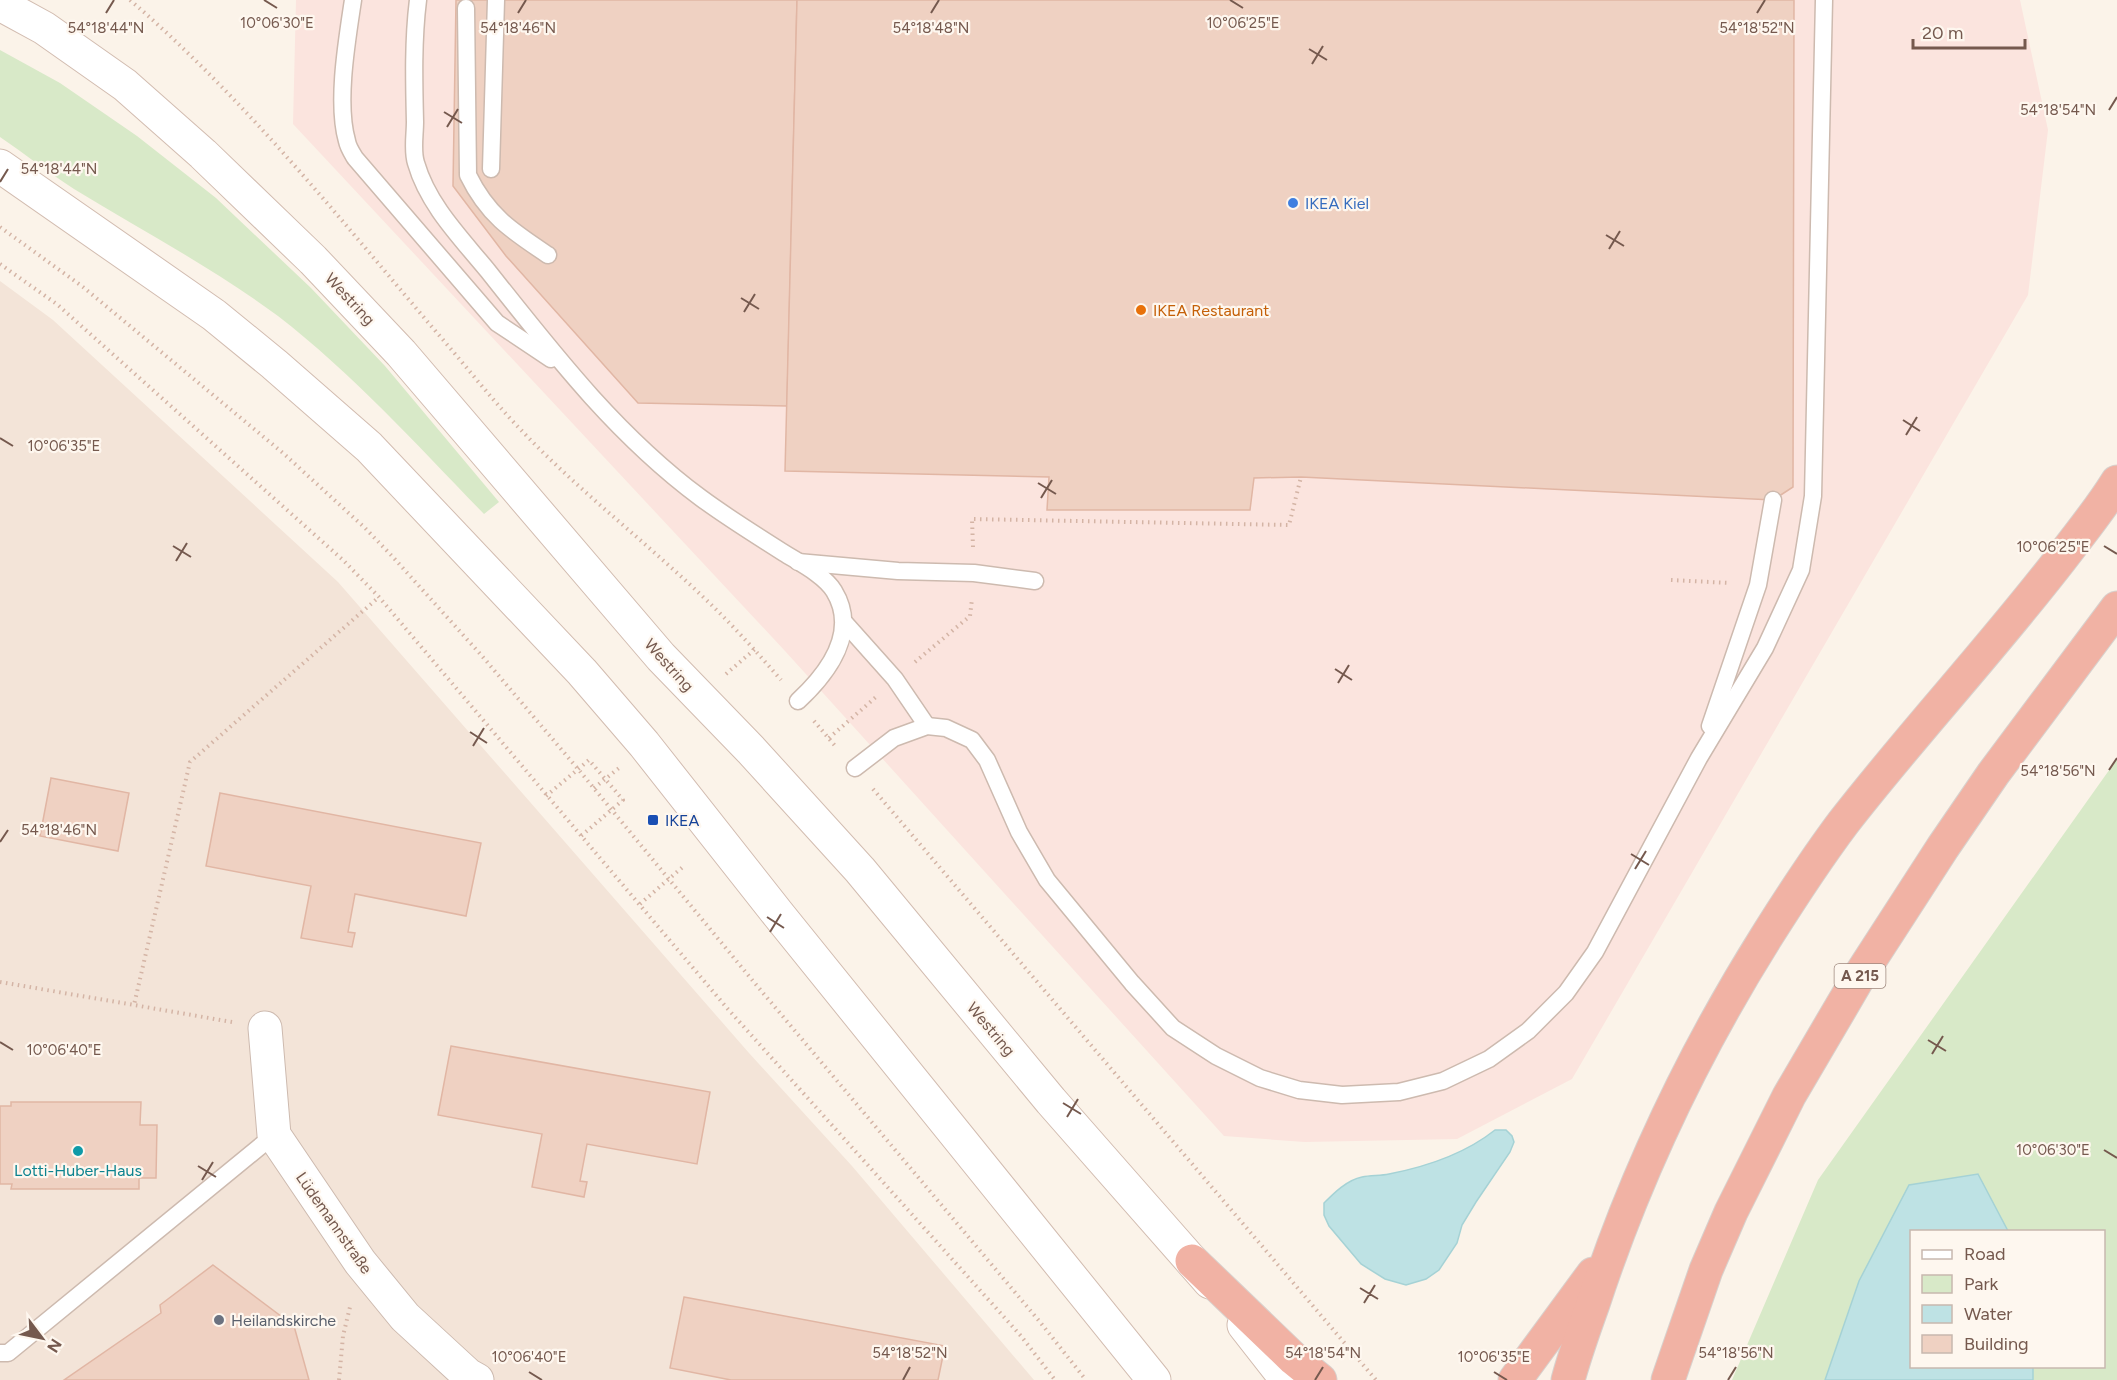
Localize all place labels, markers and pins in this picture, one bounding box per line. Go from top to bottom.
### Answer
place label: IKEA Kiel [1305,194,1369,213]
marker: IKEA Kiel [1286,196,1300,210]
place label: IKEA Restaurant [1153,301,1269,320]
marker: IKEA Restaurant [1134,303,1148,317]
place label: IKEA [665,811,700,830]
marker: IKEA [646,813,660,827]
marker: Lotti-Huber-Haus [71,1144,85,1158]
place label: Lotti-Huber-Haus [14,1161,142,1180]
place label: Heilandskirche [231,1311,336,1330]
marker: Heilandskirche [212,1313,226,1327]

